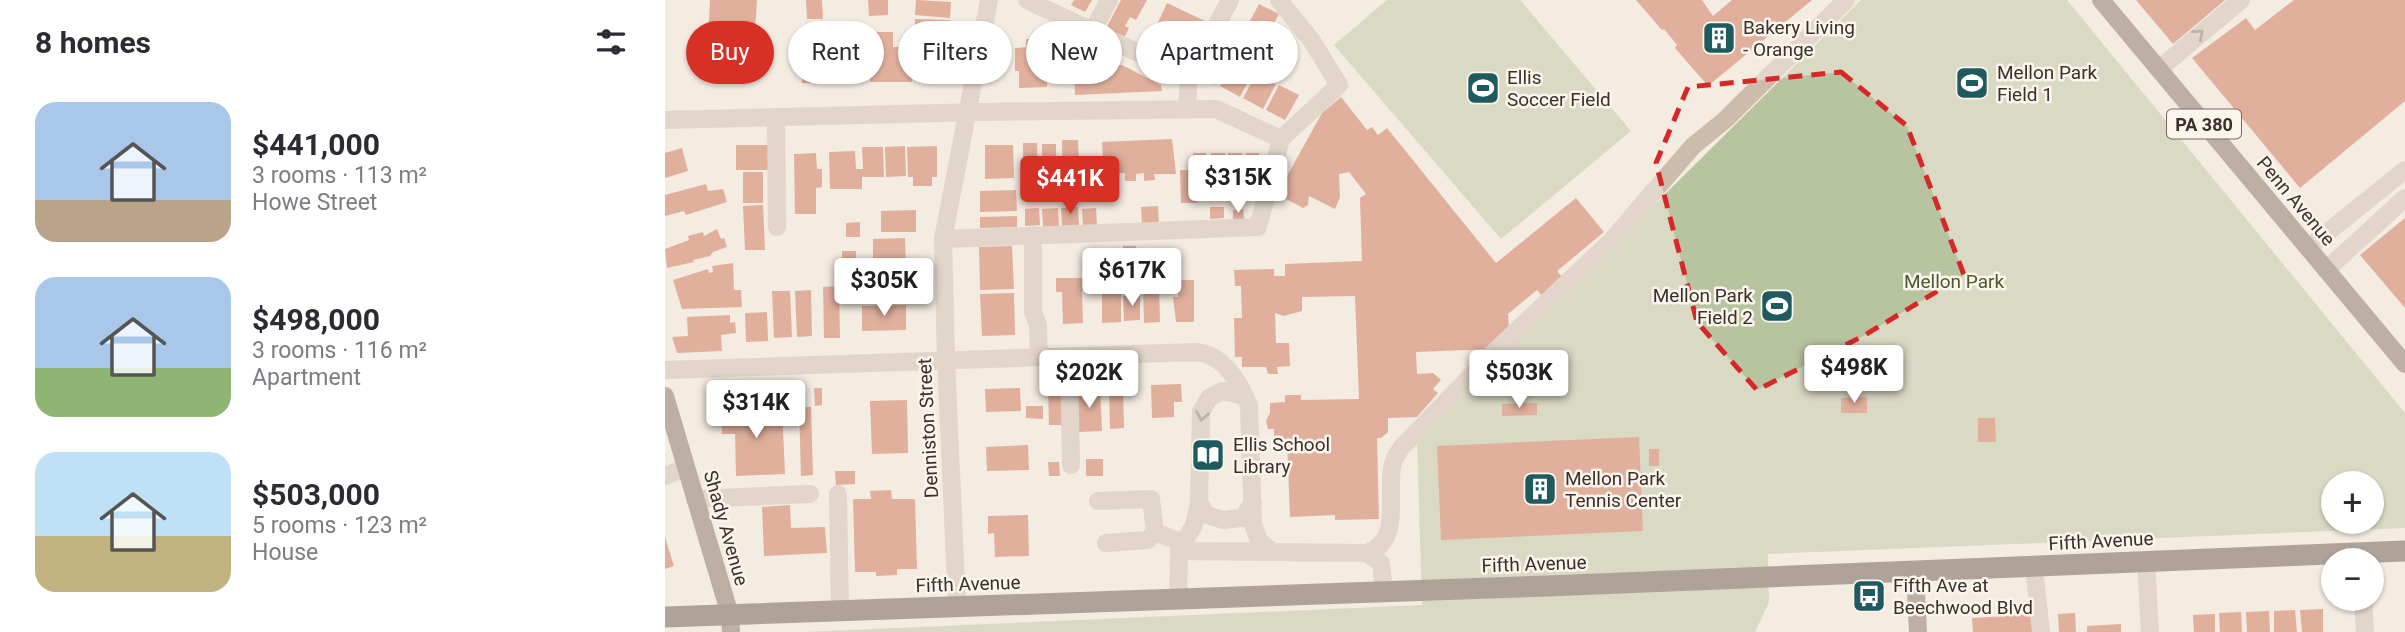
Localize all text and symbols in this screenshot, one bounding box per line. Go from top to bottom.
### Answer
place label: Bakery Living - Orange [1743,16,1855,61]
building icon: Bakery Living - Orange [1700,19,1738,57]
chip: Buy [686,21,774,84]
chip: Rent [788,21,884,84]
chip: Filters [898,21,1012,84]
chip: New [1026,21,1122,84]
chip: Apartment [1136,21,1298,84]
icon: filters [592,23,630,61]
text: 8 homes [35,25,151,60]
one-way arrow [2191,30,2204,42]
place label: Mellon Park Field 1 [1997,61,2098,106]
sports icon: Mellon Park Field 1 [1953,64,1991,102]
place label: Ellis Soccer Field [1507,66,1611,111]
sports icon: Ellis Soccer Field [1464,69,1502,107]
road number: PA 380 [2167,110,2241,139]
text: $441,000 [252,127,380,162]
icon: home [91,130,175,214]
street label: Penn Avenue [2252,152,2340,250]
pin: $441K [1021,156,1119,216]
pin: $315K [1189,156,1287,215]
text: 3 rooms · 113 m² [252,162,427,189]
text: $315K [1204,164,1272,191]
text: $441K [1036,165,1104,192]
text: Howe Street [252,189,377,216]
pin: $617K [1083,248,1181,308]
text: $617K [1098,257,1166,284]
pin: $305K [835,258,933,318]
text: $305K [850,267,918,294]
park label: Mellon Park [1904,270,2004,293]
place label: Mellon Park Field 2 [1653,284,1753,329]
sports icon: Mellon Park Field 2 [1758,287,1796,325]
text: $498,000 [252,302,380,337]
icon: home [91,305,175,389]
text: 3 rooms · 116 m² [252,337,427,364]
pin: $498K [1805,346,1903,405]
pin: $202K [1040,350,1138,410]
pin: $503K [1470,350,1568,410]
text: $498K [1820,354,1888,381]
street label: Denniston Street [913,357,943,499]
text: $202K [1055,359,1123,386]
text: $503K [1485,359,1553,386]
text: Apartment [252,364,361,391]
pin: $314K [707,380,805,440]
text: $314K [722,389,790,416]
one-way arrow [1195,410,1210,422]
place label: Ellis School Library [1233,433,1330,478]
library icon: Ellis School Library [1189,436,1227,474]
place label: Mellon Park Tennis Center [1565,467,1682,512]
street label: Shady Avenue [699,468,753,588]
building icon: Mellon Park Tennis Center [1521,470,1559,508]
map controls [2321,471,2384,611]
button: + [2321,471,2384,534]
text: $503,000 [252,477,380,512]
icon: home [91,480,175,564]
text: 5 rooms · 123 m² [252,512,427,539]
street label: Fifth Avenue [2048,527,2154,555]
text: House [252,539,318,566]
button: − [2321,548,2384,611]
street label: Fifth Avenue [1481,551,1587,577]
street label: Fifth Avenue [915,571,1021,597]
place label: Fifth Ave at Beechwood Blvd [1893,574,2033,619]
bus stop icon: Fifth Ave at Beechwood Blvd [1850,577,1888,615]

